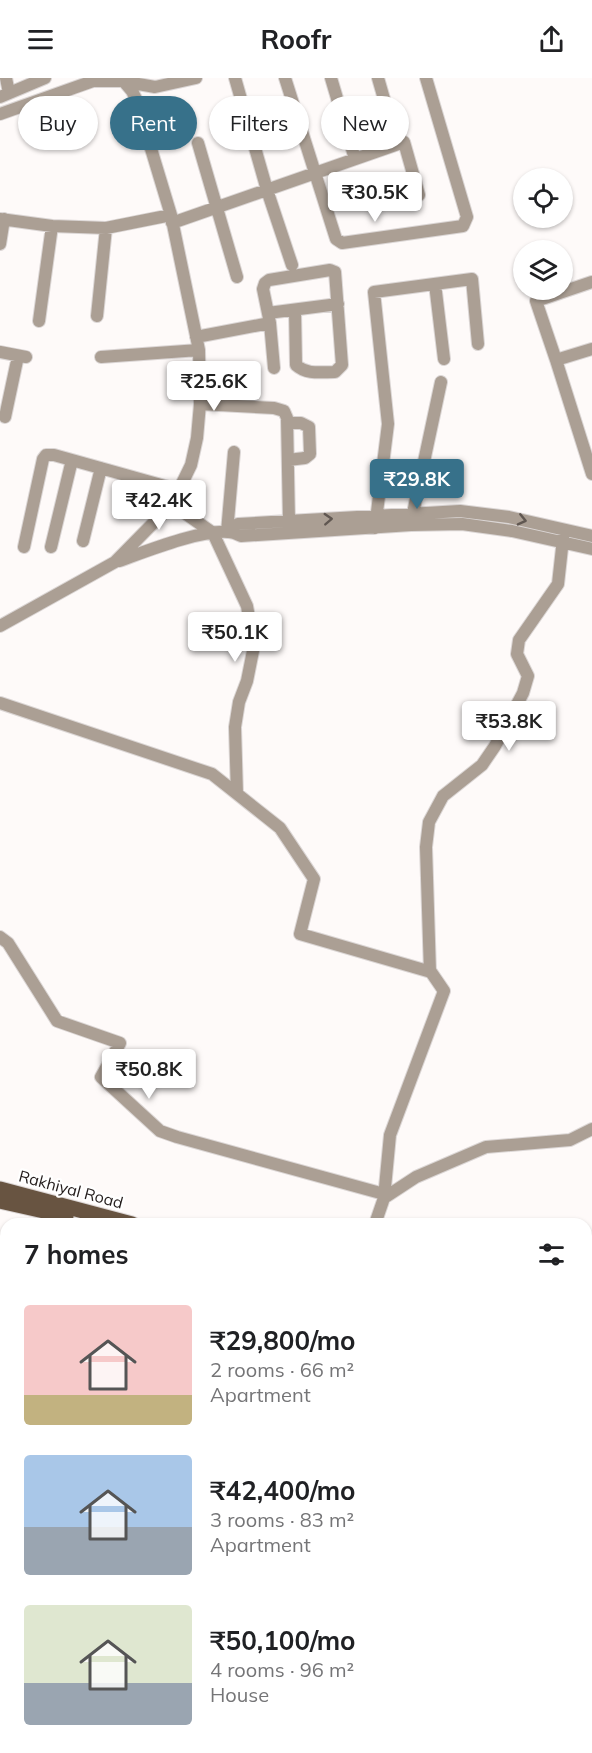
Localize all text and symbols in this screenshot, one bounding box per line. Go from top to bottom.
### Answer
text: Roofr [261,22,331,56]
icon: menu [24,23,57,56]
icon: share [535,23,568,56]
chip: Buy [18,96,98,150]
chip: Rent [110,96,197,150]
chip: Filters [209,96,309,150]
chip: New [321,96,409,150]
map controls [513,168,573,300]
button: locate [513,168,573,228]
pin: ₹30.5K [326,172,424,223]
text: ₹30.5K [342,179,408,204]
button: layers [513,240,573,300]
pin: ₹25.6K [165,361,263,412]
text: ₹25.6K [181,368,247,393]
pin: ₹29.8K [368,459,466,510]
text: ₹29.8K [384,466,450,491]
pin: ₹42.4K [110,480,208,531]
text: ₹42.4K [126,487,192,512]
one-way arrow [324,513,333,526]
one-way arrow [517,513,527,526]
pin: ₹50.1K [186,612,284,663]
text: ₹50.1K [202,619,268,644]
pin: ₹53.8K [460,701,558,752]
text: ₹53.8K [476,708,542,733]
pin: ₹50.8K [100,1049,198,1100]
text: ₹50.8K [116,1056,182,1081]
street label: Rakhiyal Road [17,1165,125,1213]
text: 7 homes [24,1238,128,1271]
icon: filters [535,1238,568,1271]
text: ₹29,800/mo [210,1324,355,1357]
icon: home [72,1329,144,1401]
text: 2 rooms · 66 m² [210,1357,354,1382]
text: Apartment [210,1382,311,1407]
text: ₹42,400/mo [210,1474,355,1507]
icon: home [72,1479,144,1551]
text: 3 rooms · 83 m² [210,1507,354,1532]
text: Apartment [210,1532,311,1557]
text: ₹50,100/mo [210,1624,355,1657]
icon: home [72,1629,144,1701]
text: 4 rooms · 96 m² [210,1657,354,1682]
text: House [210,1682,269,1707]

